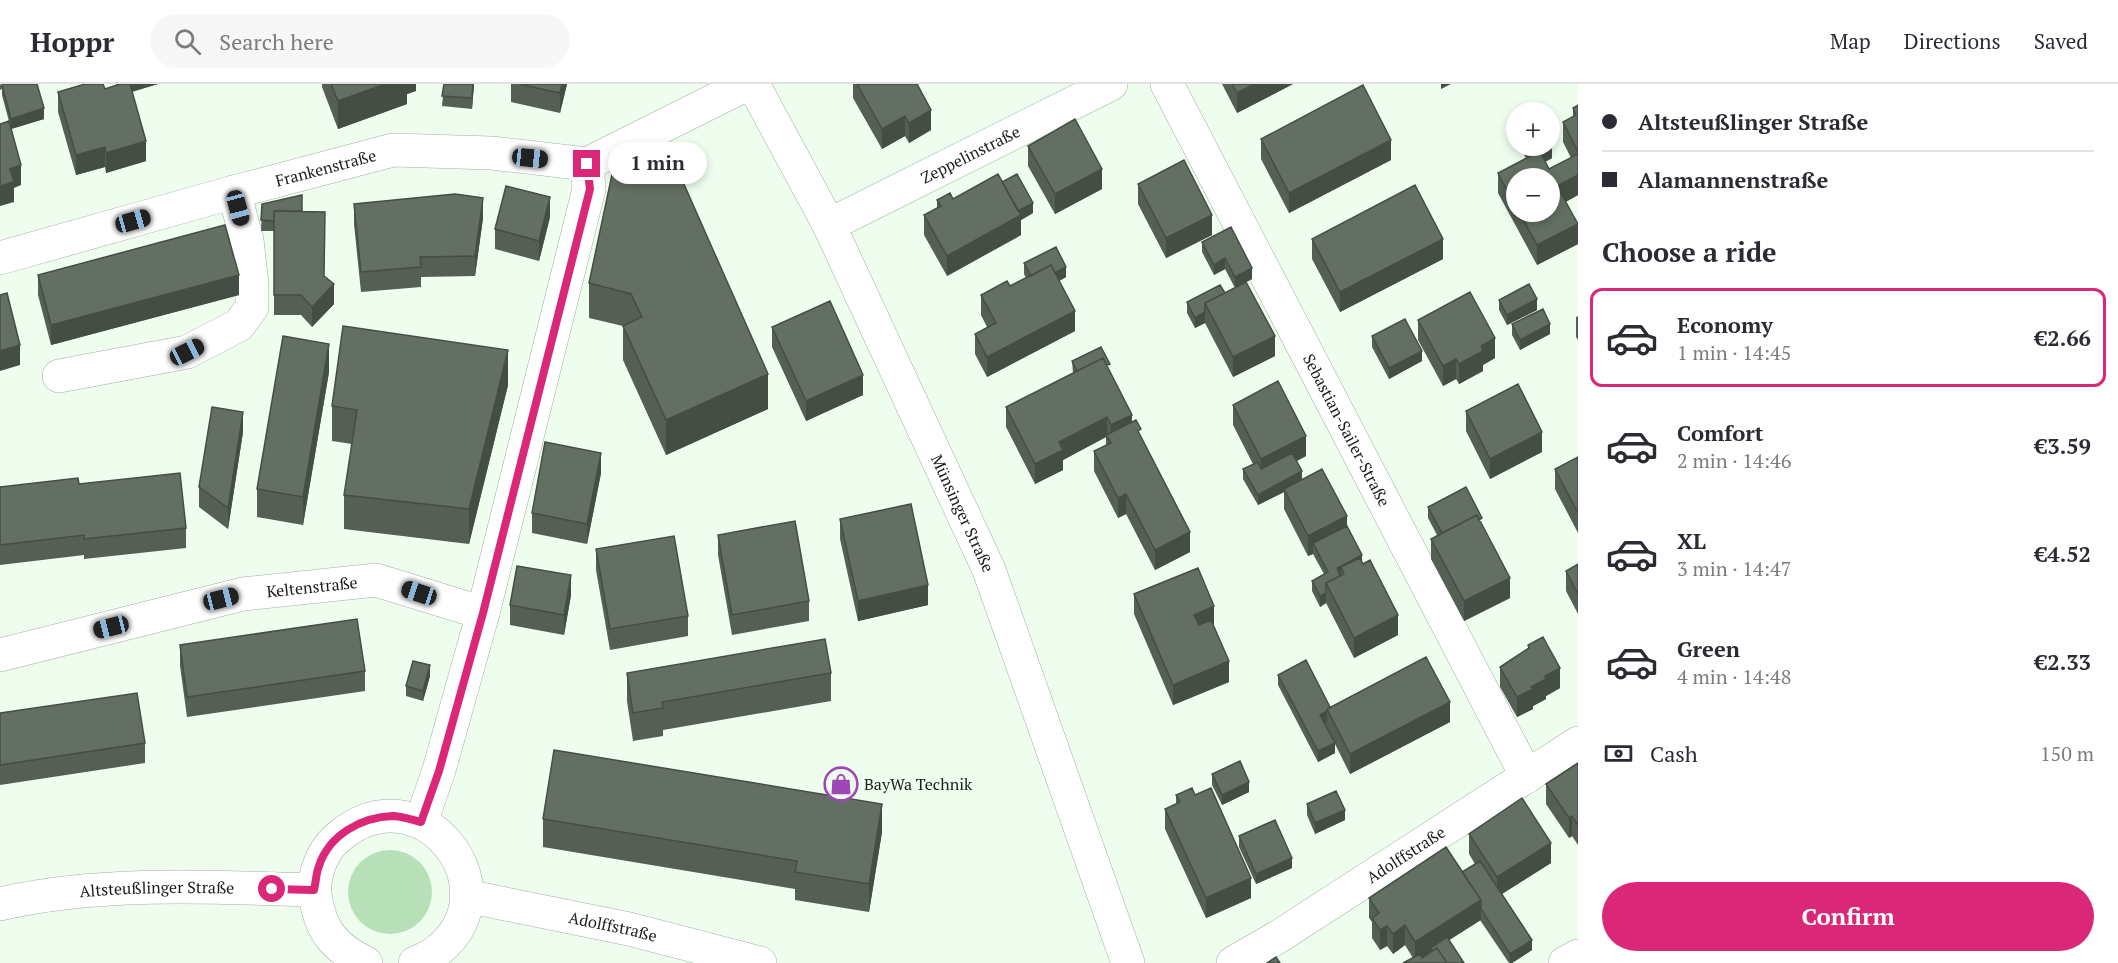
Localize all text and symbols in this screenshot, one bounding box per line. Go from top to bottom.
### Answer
search box [150,14,570,68]
text: Hoppr [30,23,114,60]
icon: search [171,25,204,58]
text: Search here [219,27,334,56]
text: Map [1830,27,1871,55]
text: Directions [1904,27,2001,55]
text: Saved [2034,27,2088,55]
map controls [1506,102,1560,222]
button: + [1506,102,1560,156]
text: Altsteußlinger Straße [1638,107,1868,136]
street label: Zeppelinstraße [917,120,1024,188]
callout: 1 min [608,143,707,185]
street label: Frankenstraße [273,144,379,192]
car [511,147,549,169]
text: 1 min [630,149,685,176]
route end [573,150,600,177]
text: Alamannenstraße [1638,165,1828,194]
button: − [1506,168,1560,222]
car [225,188,251,228]
car [113,207,153,235]
text: Choose a ride [1602,234,1777,270]
text: Economy [1677,310,1773,339]
icon: car [1605,311,1659,365]
text: €2.66 [2035,323,2091,352]
car [167,336,207,368]
text: 1 min · 14:45 [1677,339,1791,366]
street label: Sebastian-Sailer-Straße [1298,350,1396,510]
text: Comfort [1677,418,1763,447]
icon: car [1605,419,1659,473]
text: €3.59 [2035,431,2091,460]
text: 2 min · 14:46 [1677,447,1791,474]
street label: Münsinger Straße [926,451,1000,576]
text: XL [1677,526,1706,555]
icon: car [1605,527,1659,581]
text: €4.52 [2035,539,2091,568]
text: 3 min · 14:47 [1677,555,1791,582]
street label: Keltenstraße [265,571,359,602]
car [399,579,439,607]
car [201,586,241,612]
car [91,614,131,640]
text: Green [1677,634,1740,663]
icon: car [1605,635,1659,689]
text: €2.33 [2035,647,2091,676]
text: 4 min · 14:48 [1677,663,1791,690]
icon: cash [1602,737,1635,770]
text: Cash [1650,739,1698,768]
text: 150 m [2040,740,2094,767]
shop icon: BayWa Technik [823,766,859,802]
place label: BayWa Technik [864,773,973,795]
street label: Adolffstraße [1362,821,1449,888]
route start [258,875,285,902]
street label: Altsteußlinger Straße [79,876,234,902]
button: Confirm [1602,882,2094,951]
street label: Adolffstraße [567,906,659,947]

